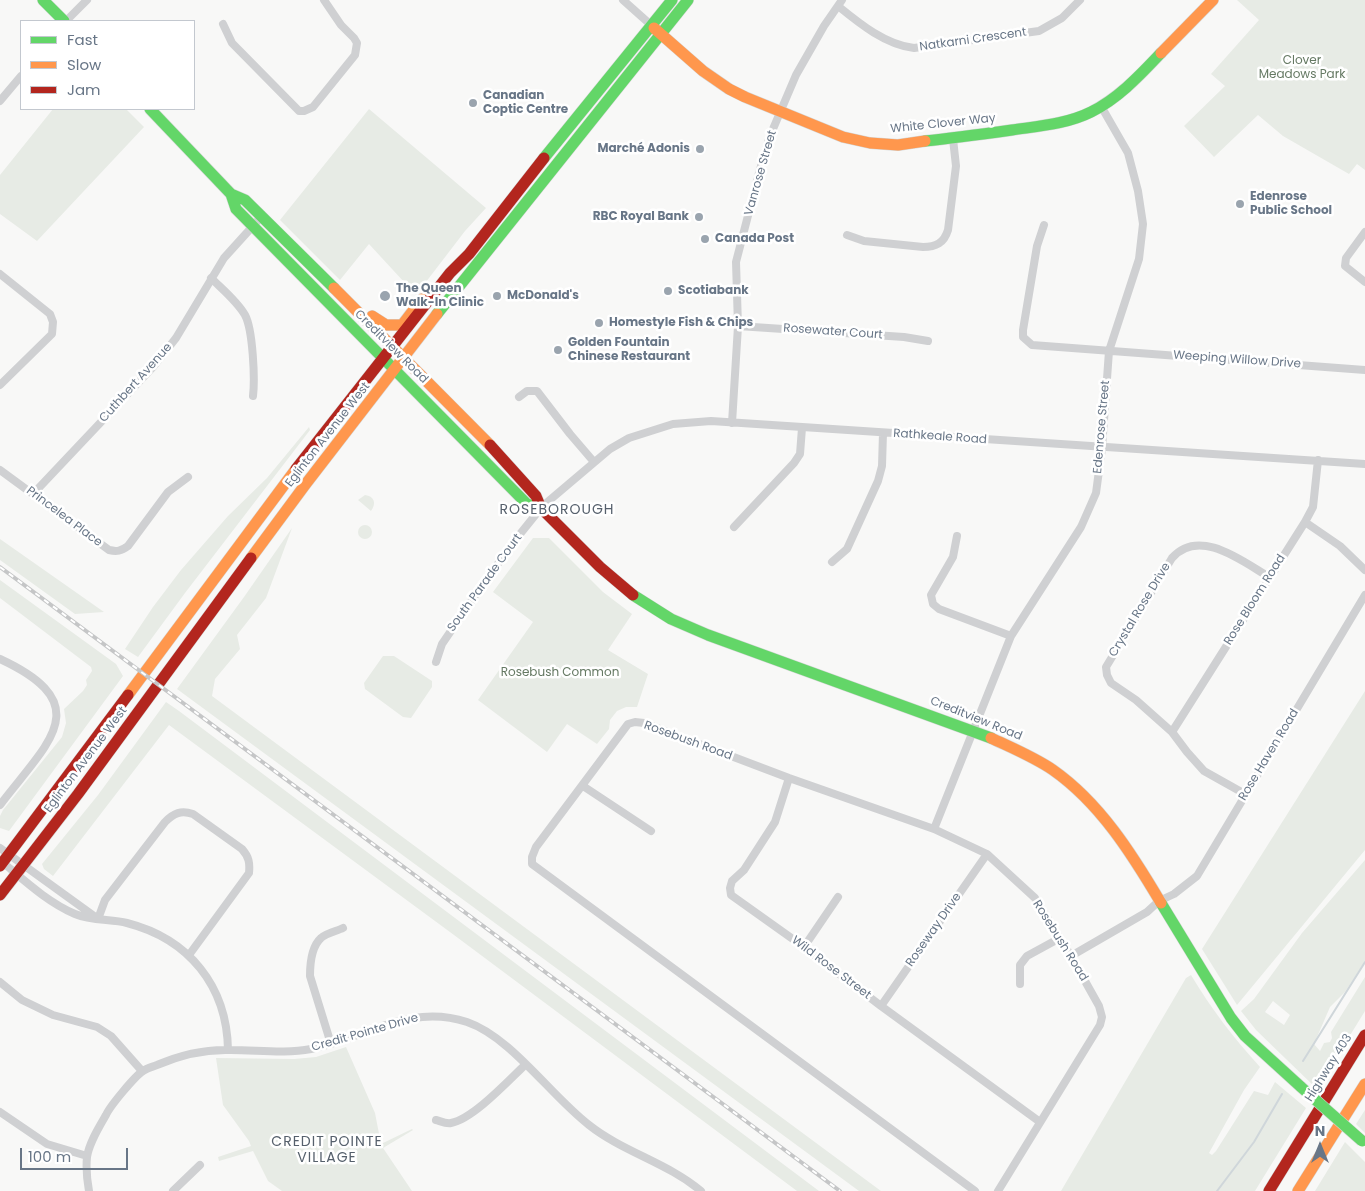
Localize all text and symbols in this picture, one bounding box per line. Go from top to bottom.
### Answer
legend [20,20,195,110]
street label: Natkarni Crescent [919,25,1027,55]
text: Fast [67,29,98,50]
text: Slow [67,54,101,75]
park label: Clover Meadows Park [1259,54,1345,82]
text: Jam [67,79,101,100]
place label: Canadian Coptic Centre [483,89,568,117]
marker: Canadian Coptic Centre [467,97,479,109]
street label: White Clover Way [890,111,996,137]
street label: Vanrose Street [742,129,780,217]
place label: Marché Adonis [597,142,690,156]
marker: Marché Adonis [694,143,706,155]
place label: Edenrose Public School [1250,190,1332,218]
marker: Edenrose Public School [1234,198,1246,210]
place label: RBC Royal Bank [593,210,689,224]
marker: RBC Royal Bank [693,211,705,223]
place label: Canada Post [715,232,794,246]
marker: Canada Post [699,233,711,245]
place label: The Queen Walk-In Clinic [396,282,484,310]
place label: Scotiabank [678,284,749,298]
marker: Scotiabank [662,285,674,297]
marker: The Queen Walk-In Clinic [378,289,392,303]
place label: McDonald's [507,289,579,303]
marker: McDonald's [491,290,503,302]
street label: Creditview Road [351,307,431,387]
place label: Homestyle Fish & Chips [609,316,753,330]
marker: Homestyle Fish & Chips [593,317,605,329]
street label: Rosewater Court [783,321,883,343]
place label: Golden Fountain Chinese Restaurant [568,336,690,364]
street label: Cuthbert Avenue [97,340,175,426]
marker: Golden Fountain Chinese Restaurant [552,344,564,356]
street label: Weeping Willow Drive [1173,348,1301,372]
street label: Eglinton Avenue West [283,380,373,490]
street label: Edenrose Street [1091,380,1113,474]
street label: Rathkeale Road [893,427,987,447]
street label: Princelea Place [23,484,105,550]
district label: ROSEBOROUGH [498,502,616,518]
street label: South Parade Court [445,531,525,635]
street label: Rose Bloom Road [1221,552,1289,648]
street label: Crystal Rose Drive [1106,560,1174,660]
park label: Rosebush Common [501,666,619,680]
street label: Creditview Road [928,694,1024,744]
street label: Eglinton Avenue West [41,704,131,816]
street label: Rose Haven Road [1236,706,1302,804]
street label: Rosebush Road [642,718,734,764]
street label: Roseway Drive [903,890,965,970]
street label: Rosebush Road [1029,898,1091,984]
street label: Wild Rose Street [788,933,874,1003]
street label: Credit Pointe Drive [310,1011,420,1055]
street label: Highway 403 [1302,1031,1356,1105]
north arrow [1295,1121,1345,1171]
text: N [1315,1121,1325,1141]
district label: CREDIT POINTE VILLAGE [270,1134,384,1166]
scale bar [22,1138,130,1170]
text: 100 m [28,1146,71,1167]

